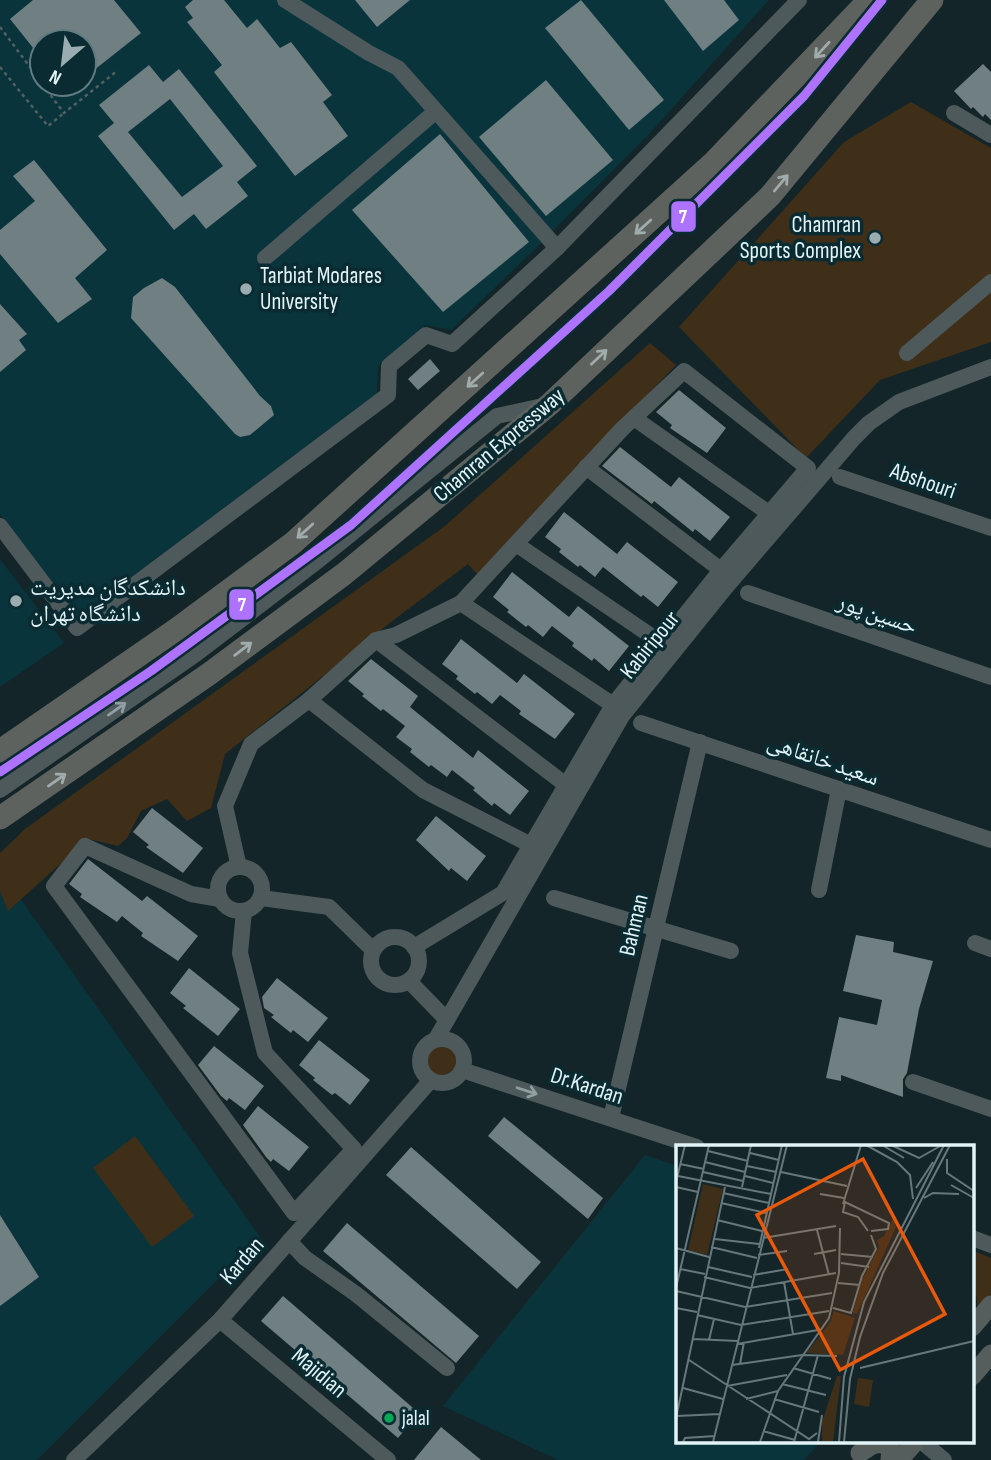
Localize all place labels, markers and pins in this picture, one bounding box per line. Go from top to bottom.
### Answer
place label: Chamran Sports Complex [740,211,861,265]
marker: Chamran Sports Complex [867,230,883,246]
place label: Tarbiat Modares University [260,262,382,316]
marker: Tarbiat Modares University [238,281,254,297]
place label: دانشکدگان مدیریت دانشگاه تهران [30,574,186,628]
marker: دانشکدگان مدیریت دانشگاه تهران [8,593,24,609]
place label: jalal [401,1406,430,1431]
marker: jalal [382,1411,396,1425]

